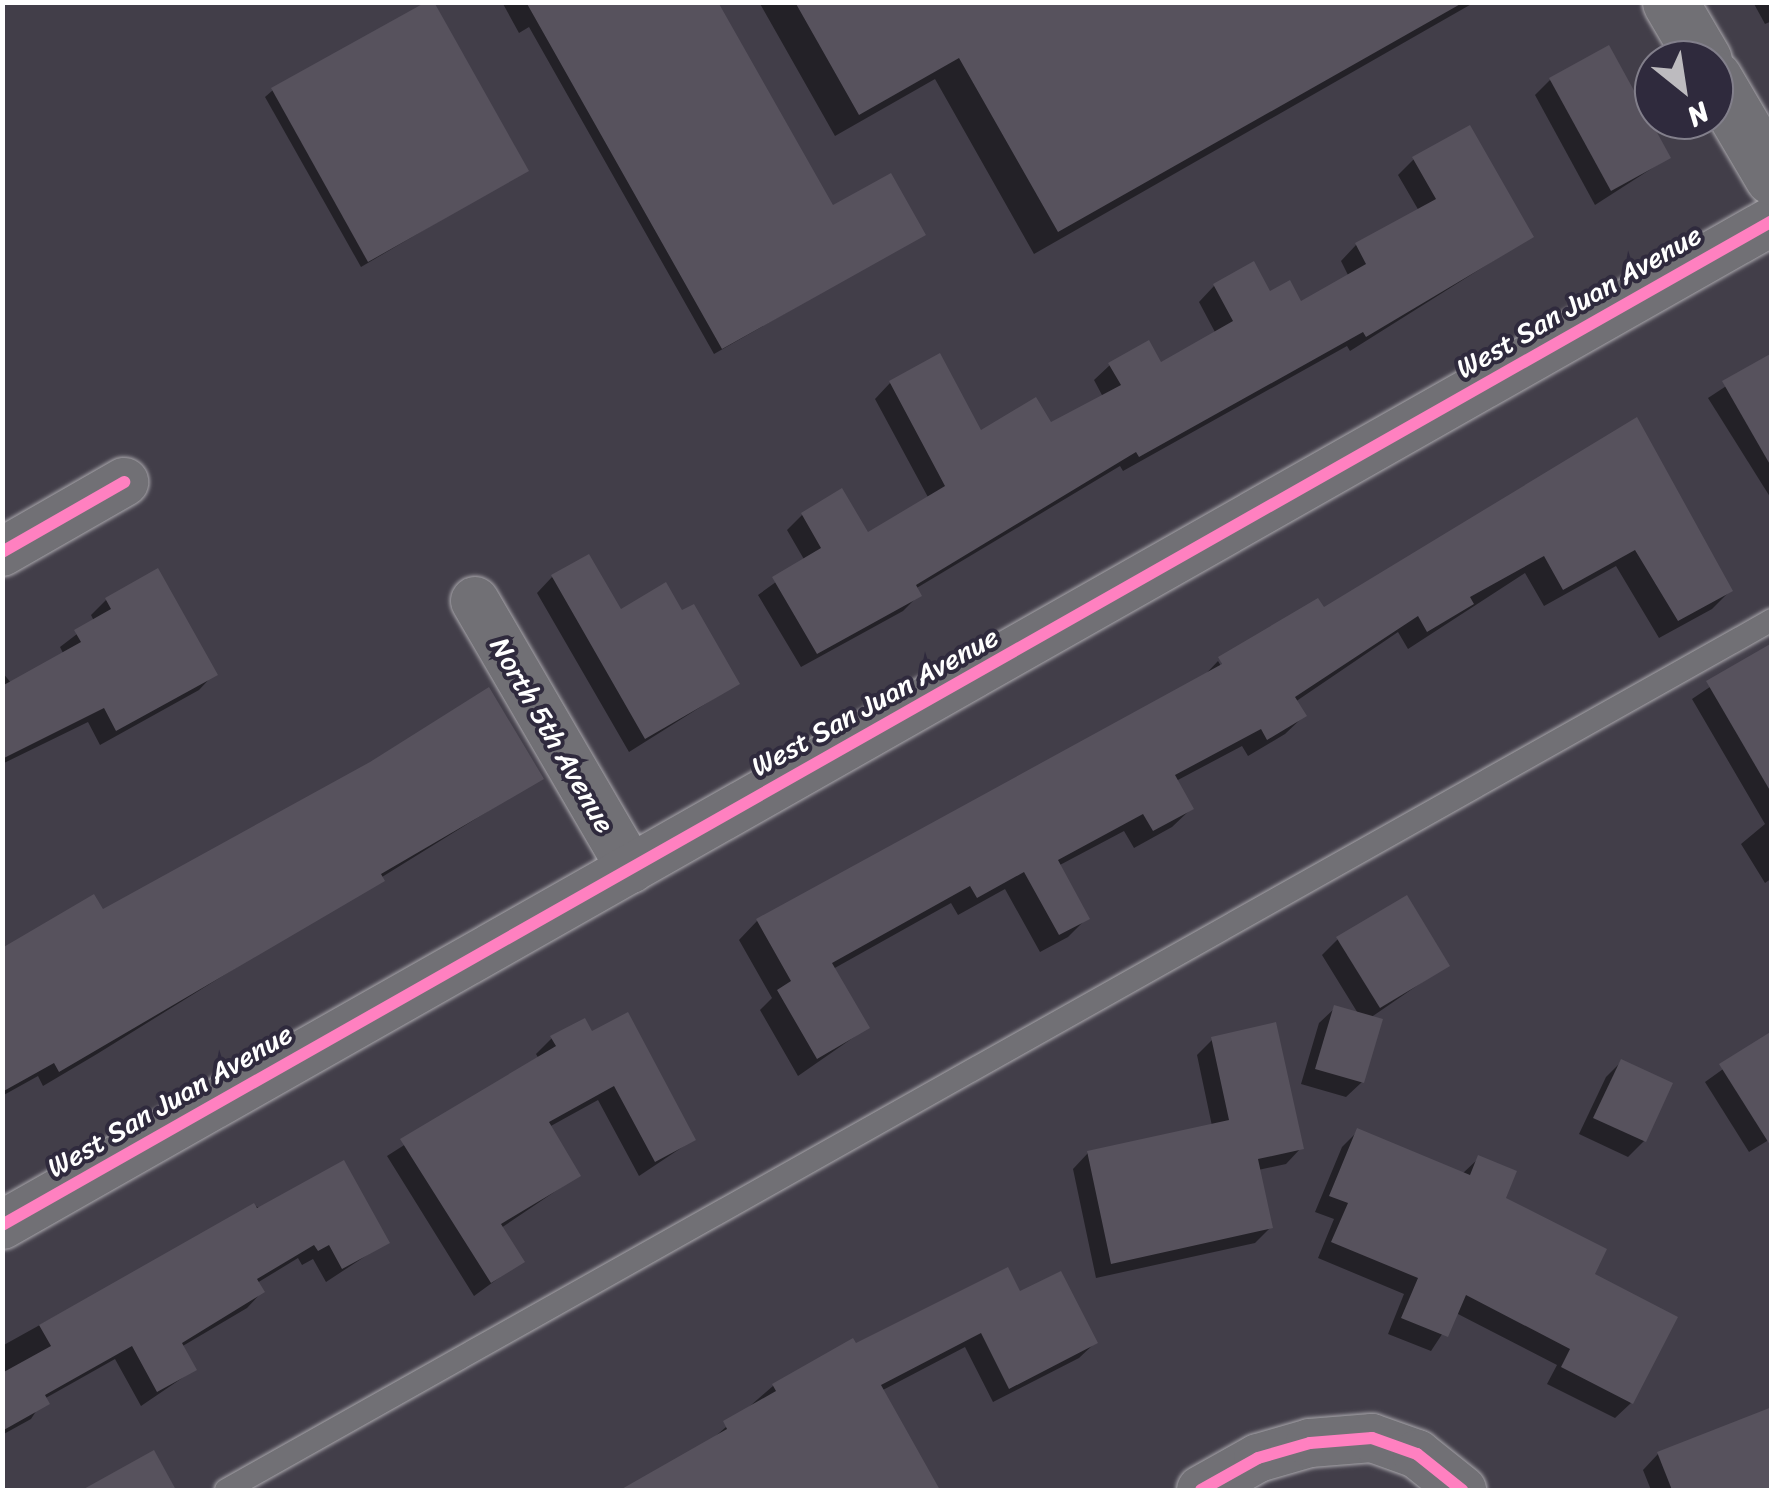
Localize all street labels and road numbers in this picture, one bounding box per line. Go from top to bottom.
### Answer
street label: West San Juan Avenue [1451,218,1707,386]
street label: West San Juan Avenue [746,620,1004,784]
street label: North 5th Avenue [482,631,622,839]
street label: West San Juan Avenue [42,1017,298,1185]

